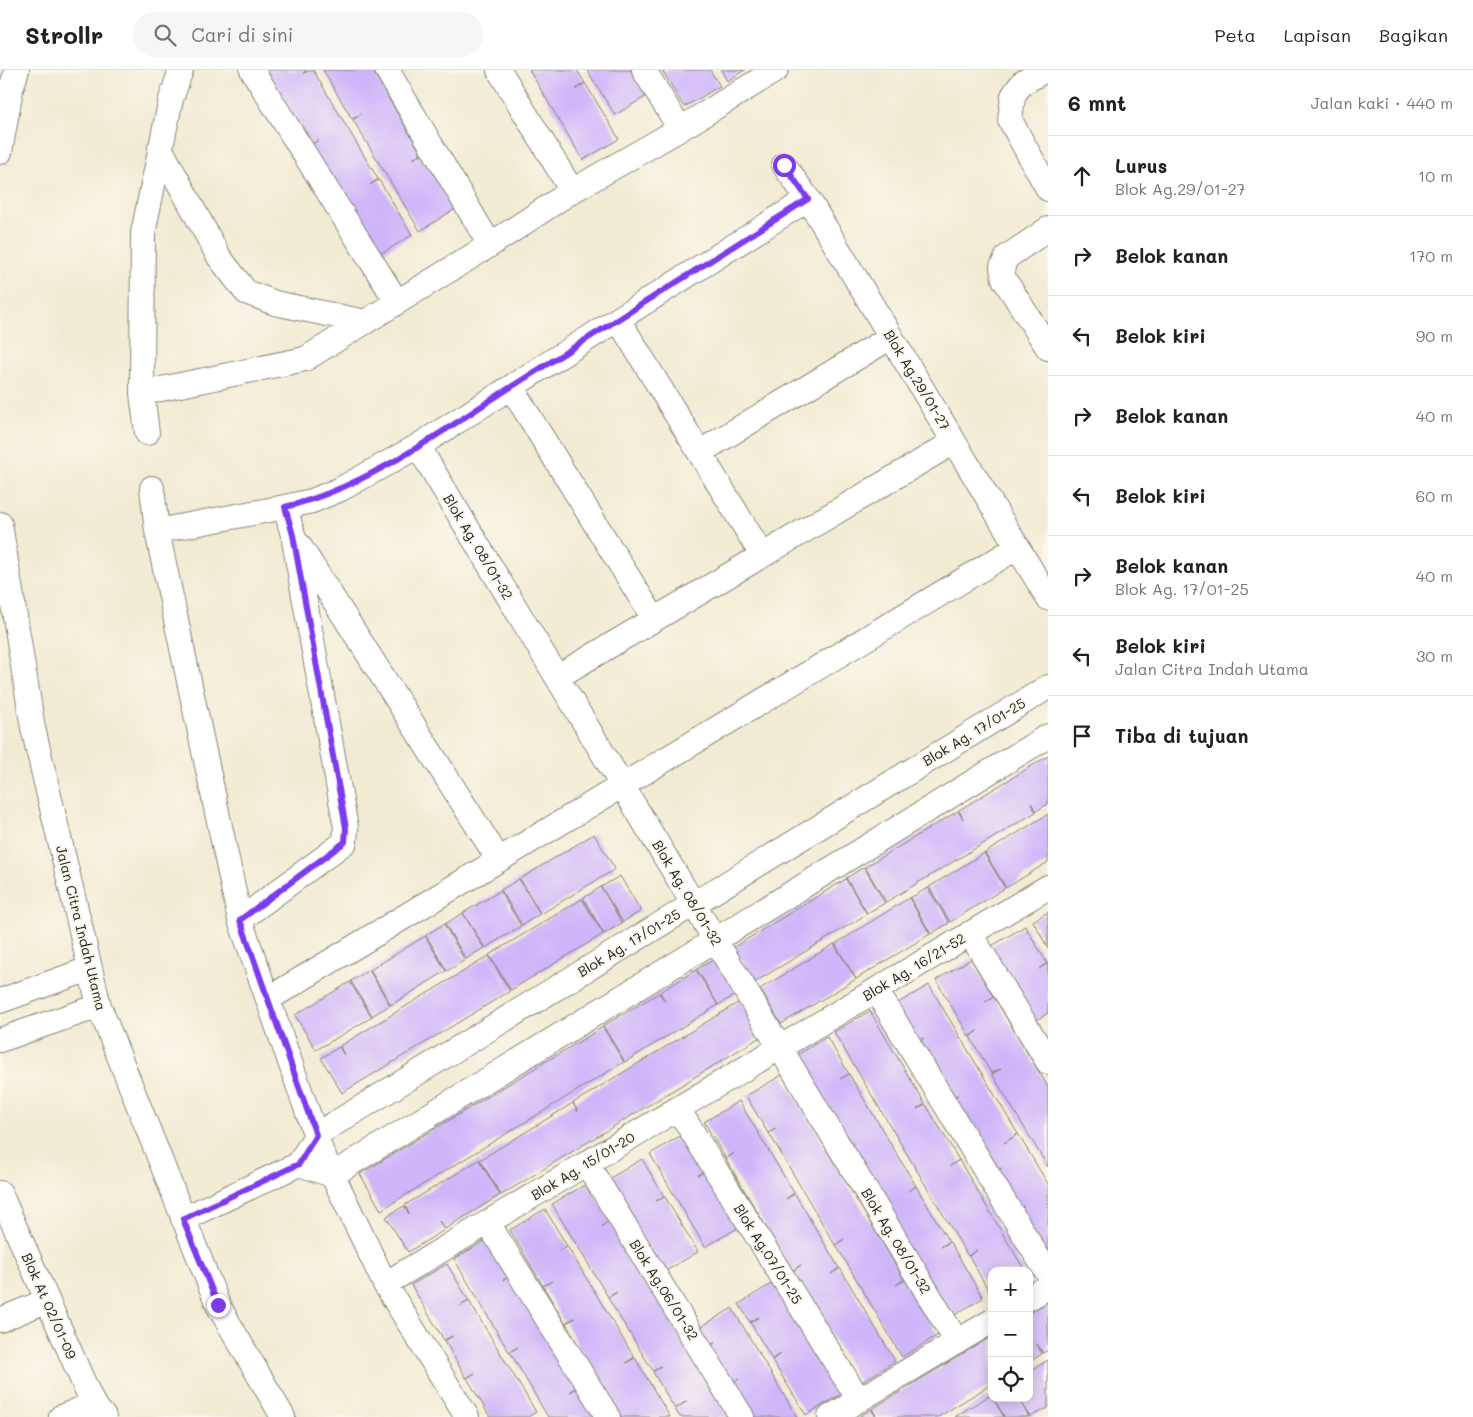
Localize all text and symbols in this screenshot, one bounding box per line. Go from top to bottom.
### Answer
search box [133,12,483,57]
text: Strollr [25,19,103,50]
icon: search [151,21,179,49]
text: Cari di sini [191,22,293,47]
text: Peta [1214,23,1256,47]
text: Lapisan [1284,23,1351,47]
text: Bagikan [1379,23,1448,47]
text: 6 mnt [1068,89,1126,116]
text: Jalan kaki · 440 m [1311,92,1453,113]
text: Lurus [1115,153,1167,178]
route start [773,154,796,177]
icon: ahead [1068,162,1096,190]
text: 10 m [1418,165,1453,186]
text: Blok Ag.29/01-27 [1115,178,1246,199]
icon: right [1068,242,1096,270]
text: Belok kanan [1115,243,1228,268]
text: 170 m [1409,245,1453,266]
icon: left [1068,322,1096,350]
text: Belok kiri [1115,323,1206,348]
text: 90 m [1416,325,1453,346]
street label: Blok Ag.29/01-27 [880,326,955,434]
icon: right [1068,402,1096,430]
text: Belok kanan [1115,403,1228,428]
text: 40 m [1416,405,1453,426]
icon: left [1068,482,1096,510]
text: Belok kiri [1115,483,1206,508]
text: 60 m [1416,485,1453,506]
street label: Blok Ag. 08/01-32 [439,490,518,603]
text: Belok kanan [1115,553,1228,578]
icon: right [1068,562,1096,590]
text: 40 m [1416,565,1453,586]
text: Blok Ag. 17/01-25 [1115,578,1249,599]
text: Belok kiri [1115,633,1206,658]
icon: left [1068,642,1096,670]
text: 30 m [1416,645,1453,666]
text: Jalan Citra Indah Utama [1115,658,1309,679]
street label: Blok Ag. 17/01-25 [919,693,1029,770]
icon: arrive [1068,722,1096,750]
text: Tiba di tujuan [1115,723,1248,748]
street label: Blok Ag. 08/01-32 [648,836,727,949]
street label: Jalan Citra Indah Utama [52,843,111,1012]
street label: Blok Ag. 17/01-25 [574,904,684,981]
street label: Blok Ag. 16/21-52 [859,928,969,1005]
street label: Blok Ag. 15/01-20 [527,1127,638,1204]
street label: Blok Ag. 08/01-32 [857,1184,936,1297]
street label: Blok Ag.07/01-25 [730,1200,807,1307]
street label: Blok Ag.06/01-32 [626,1236,703,1344]
street label: Blok At 02/01-09 [18,1250,81,1362]
map controls [988,1267,1033,1402]
button: + [988,1267,1033,1312]
route end [207,1294,230,1317]
button: − [988,1312,1033,1357]
button: locate [988,1357,1033,1402]

